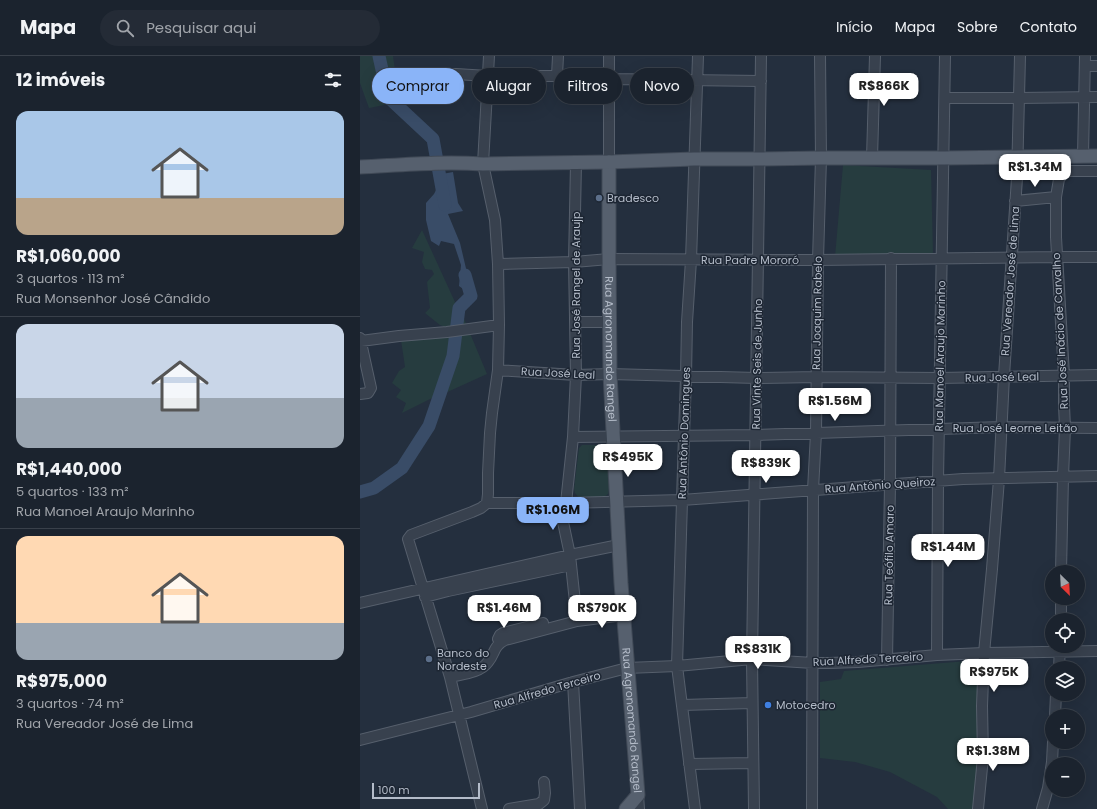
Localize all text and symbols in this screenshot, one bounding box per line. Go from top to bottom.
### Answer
search box [100,10,380,46]
text: Mapa [20,14,76,41]
icon: search [114,17,136,39]
text: Pesquisar aqui [146,17,257,38]
text: Início [836,17,873,37]
text: Mapa [895,17,935,37]
text: Sobre [957,17,998,37]
text: Contato [1020,17,1077,37]
text: 12 imóveis [16,68,105,92]
chip: Comprar [372,68,464,104]
chip: Alugar [472,68,546,104]
chip: Filtros [554,68,622,104]
chip: Novo [630,68,694,104]
icon: filters [322,69,344,91]
pin: R$866K [851,73,917,107]
text: R$866K [858,76,910,95]
icon: home [144,137,216,209]
pin: R$1.34M [998,154,1072,188]
text: R$1.34M [1008,157,1062,176]
place label: Bradesco [607,190,659,206]
marker: Bradesco [594,193,604,203]
street label: Rua Vereador José de Lima [997,206,1023,356]
street label: Rua José Rangel de Araujp [568,212,584,358]
text: R$1,060,000 [16,244,121,268]
street label: Rua Padre Mororó [701,252,799,268]
street label: Rua José Inácio de Carvalho [1048,252,1072,410]
street label: Rua Joaquim Rabelo [808,256,826,370]
text: 3 quartos · 113 m² [16,269,125,288]
street label: Rua Agronomando Rangel [601,276,621,422]
street label: Rua Manoel Araujo Marinho [931,280,949,432]
text: Rua Monsenhor José Cândido [16,289,210,308]
street label: Rua Vinte Seis de Junho [748,298,766,430]
icon: home [144,350,216,422]
street label: Rua José Leal [521,363,595,383]
street label: Rua Antônio Domingues [674,366,694,499]
street label: Rua José Leal [965,368,1039,386]
pin: R$1.56M [798,388,872,422]
text: R$1.56M [808,391,862,410]
street label: Rua José Leorne Leitão [953,420,1077,436]
pin: R$495K [595,444,661,478]
text: R$495K [602,447,654,466]
pin: R$839K [733,450,799,484]
text: R$839K [741,453,791,472]
text: R$1,440,000 [16,457,122,481]
street label: Rua Antônio Queiroz [824,473,936,497]
text: 5 quartos · 133 m² [16,482,129,501]
pin: R$1.06M [516,497,590,531]
text: R$1.06M [526,500,580,519]
text: Rua Manoel Araujo Marinho [16,502,195,521]
street label: Rua Teófilo Amaro [880,505,898,605]
pin: R$1.44M [911,534,985,568]
text: R$1.44M [920,537,976,556]
icon: home [144,562,216,634]
north arrow [1045,565,1085,605]
map controls [1045,565,1085,797]
pin: R$1.46M [467,595,541,629]
pin: R$790K [569,595,635,629]
text: R$1.46M [477,598,531,617]
text: R$790K [577,598,627,617]
button: locate [1045,613,1085,653]
pin: R$831K [725,636,791,670]
text: R$831K [734,639,782,658]
place label: Banco do Nordeste [437,645,489,674]
street label: Rua Agronomando Rangel [618,647,646,794]
street label: Rua Alfredo Terceiro [812,648,924,670]
marker: Banco do Nordeste [424,654,434,664]
pin: R$975K [961,659,1027,693]
button: layers [1045,661,1085,701]
text: R$975K [969,662,1019,681]
street label: Rua Alfredo Terceiro [492,667,602,713]
text: R$975,000 [16,669,107,693]
text: 3 quartos · 74 m² [16,694,124,713]
place label: Motocedro [776,697,836,713]
marker: Motocedro [763,700,773,710]
button: + [1045,709,1085,749]
text: Rua Vereador José de Lima [16,714,193,733]
pin: R$1.38M [956,738,1030,772]
text: R$1.38M [966,741,1020,760]
button: − [1045,757,1085,797]
scale bar [372,781,480,800]
text: 100 m [378,782,410,798]

